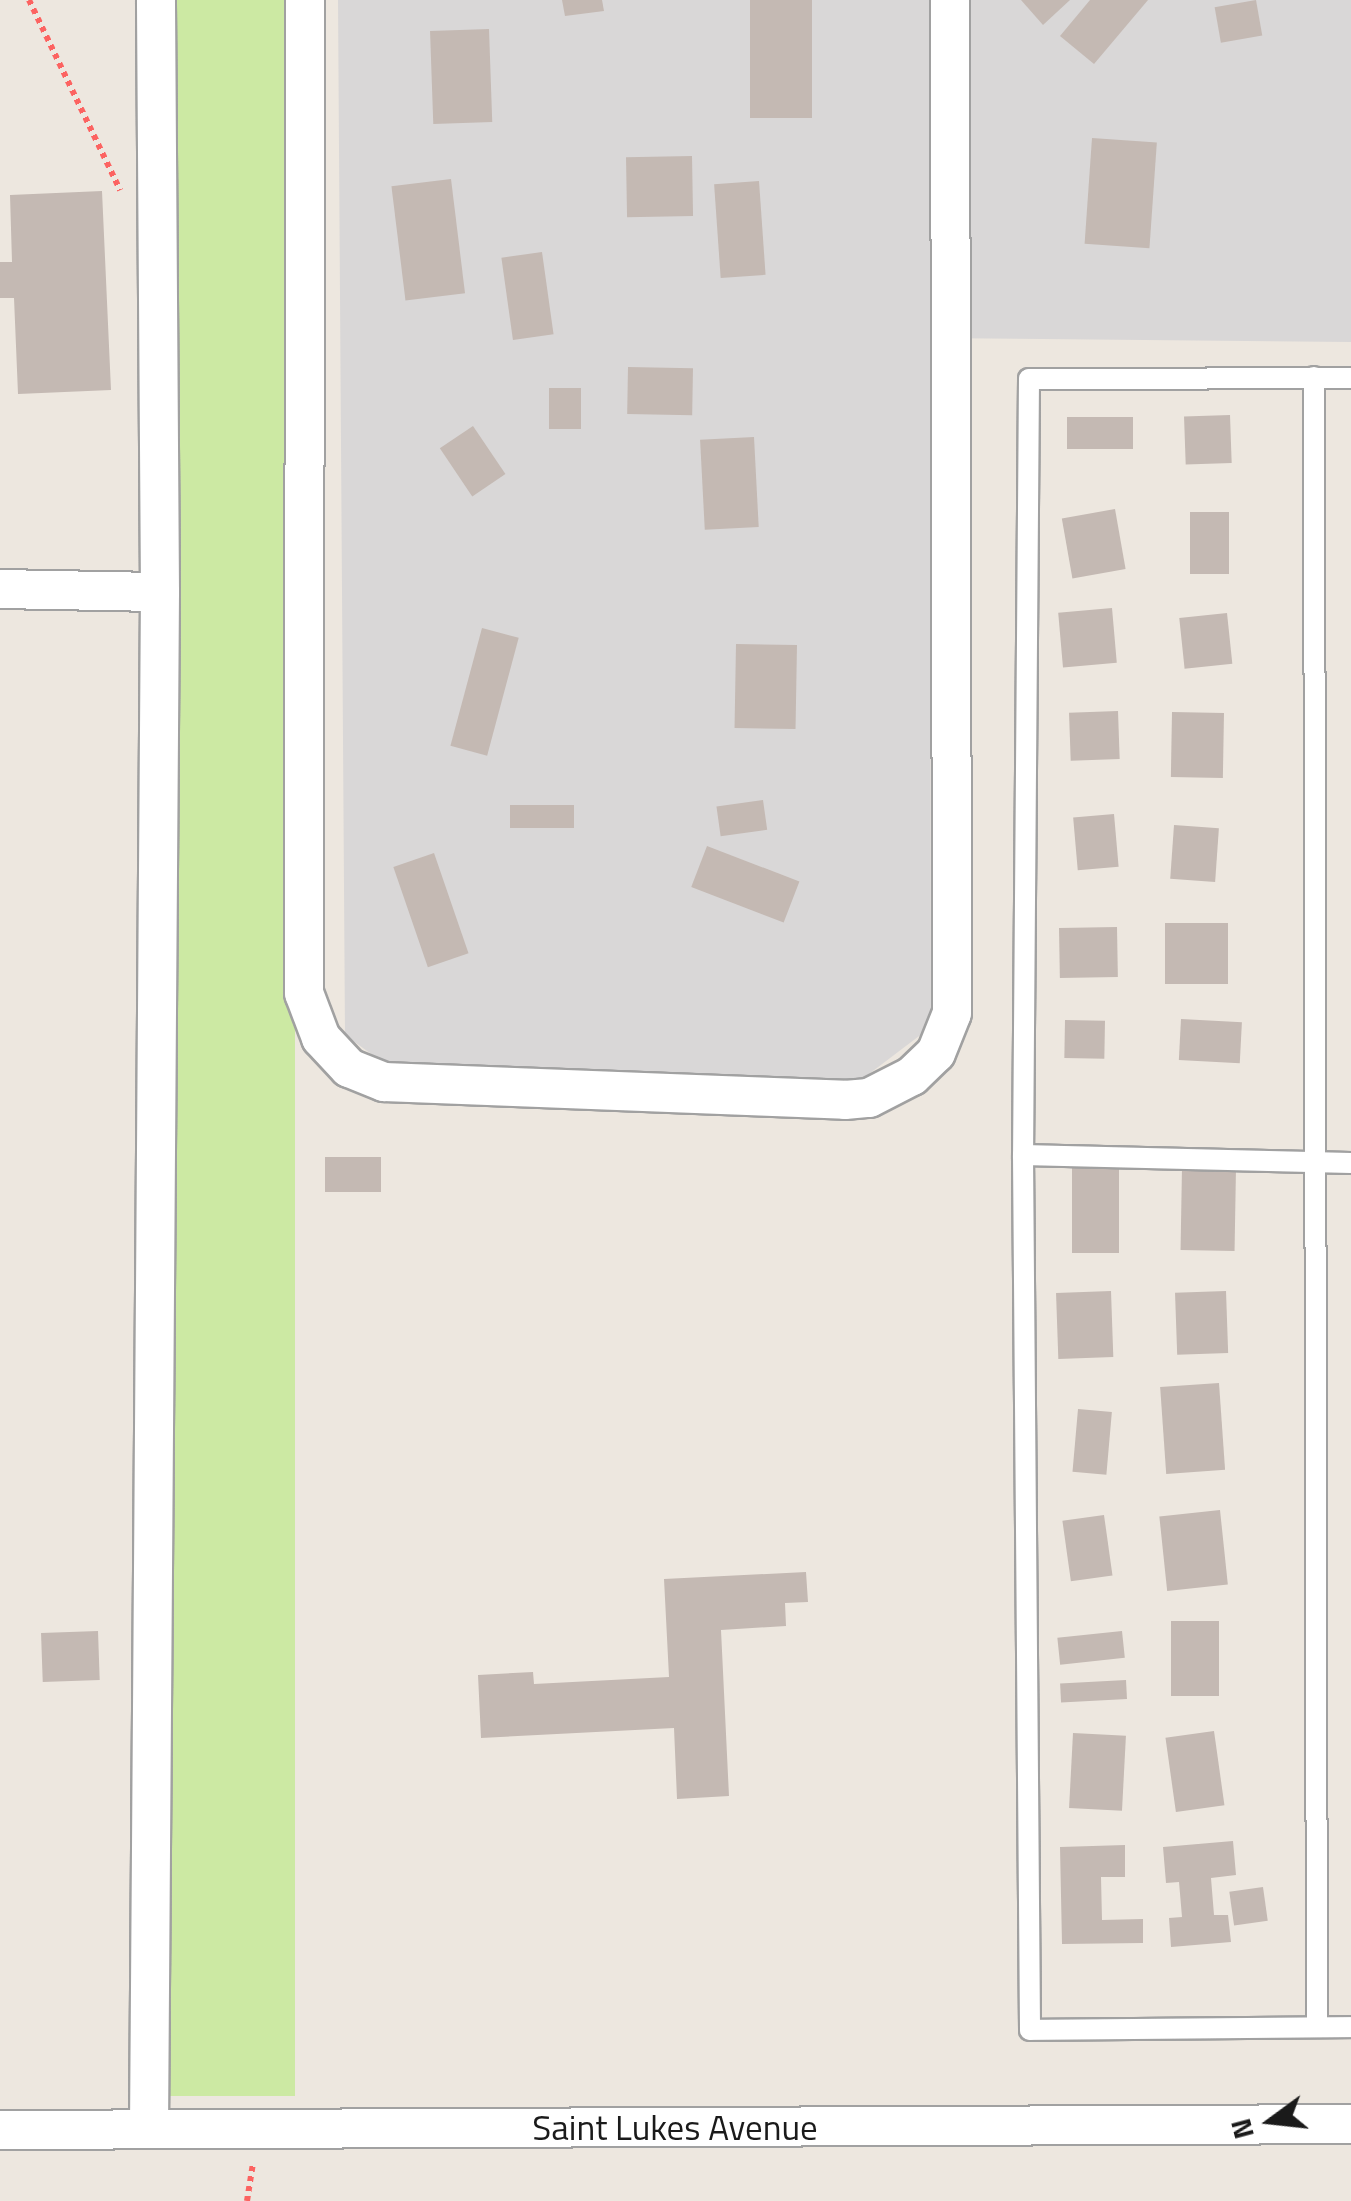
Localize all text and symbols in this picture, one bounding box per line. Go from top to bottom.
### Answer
north arrow [1221,2071,1321,2171]
street label: Saint Lukes Avenue [532,2106,818,2148]
text: N [1218,2114,1265,2144]

